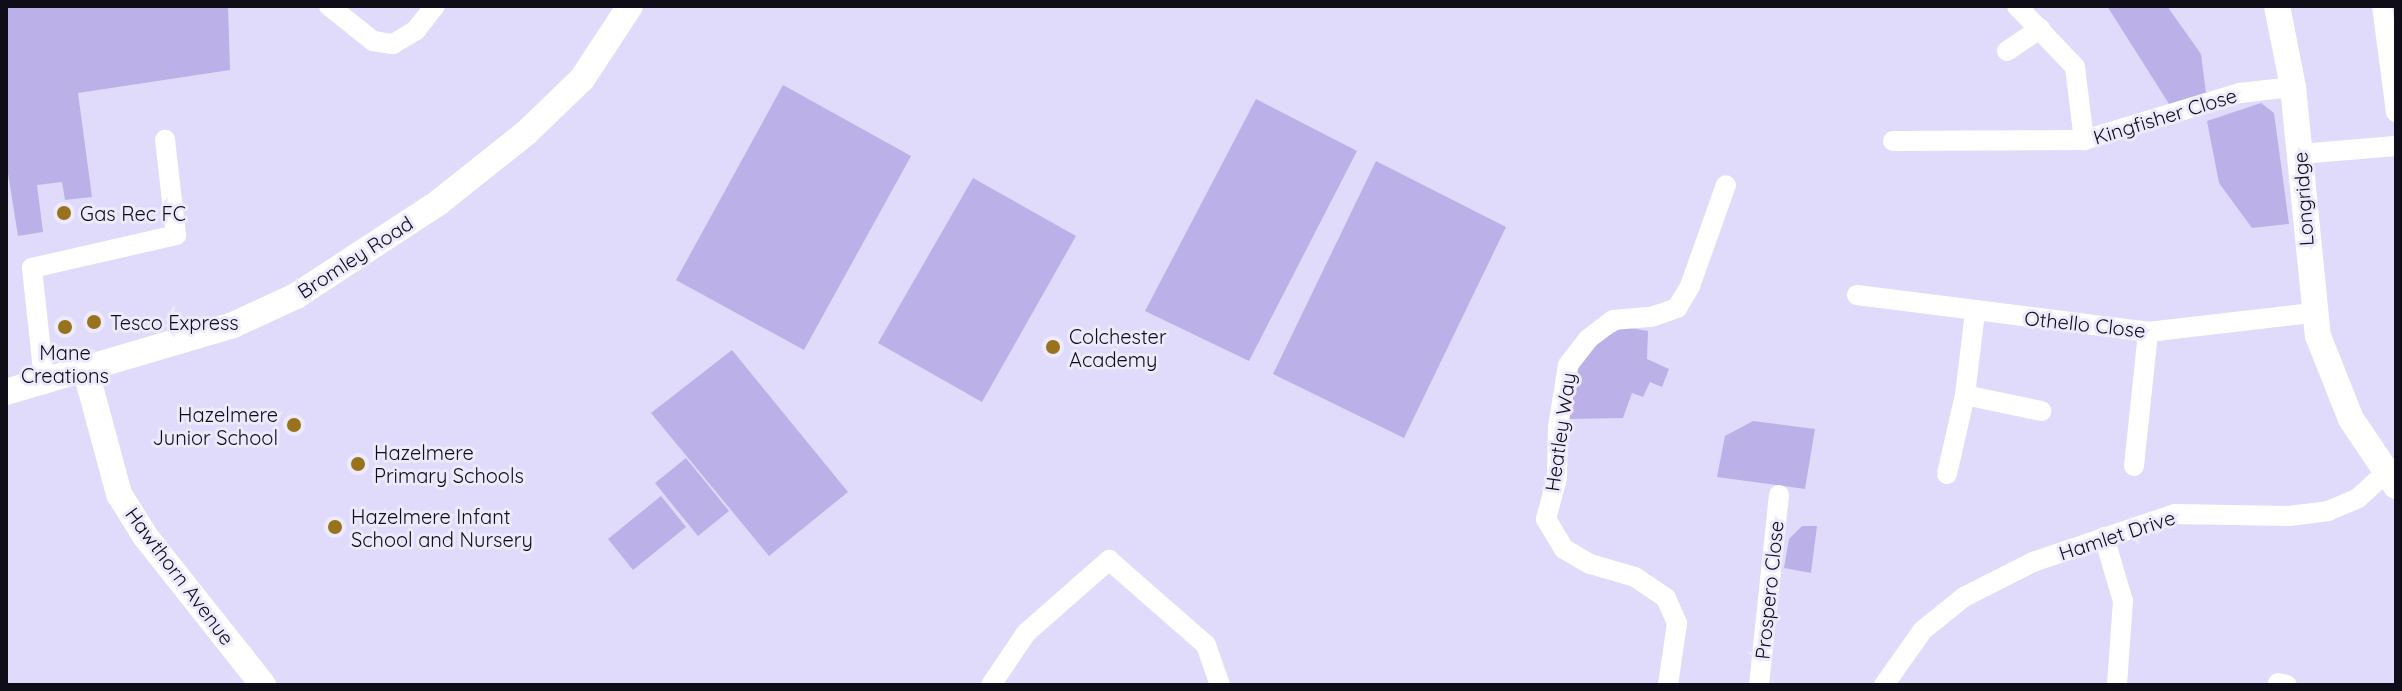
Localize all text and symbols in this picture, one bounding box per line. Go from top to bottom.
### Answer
street label: Kingfisher Close [2090,83,2240,149]
street label: Longridge [2288,151,2318,247]
place label: Gas Rec FC [80,201,186,225]
marker: Gas Rec FC [55,204,73,222]
street label: Bromley Road [293,211,417,303]
street label: Othello Close [2023,306,2147,342]
place label: Tesco Express [110,310,239,334]
marker: Tesco Express [85,313,103,331]
marker: Mane Creations [56,318,74,336]
place label: Colchester Academy [1069,324,1167,371]
marker: Colchester Academy [1044,338,1062,356]
place label: Mane Creations [21,340,109,387]
street label: Heatley Way [1540,371,1580,493]
place label: Hazelmere Junior School [152,402,278,449]
marker: Hazelmere Junior School [285,416,303,434]
place label: Hazelmere Primary Schools [374,440,524,487]
marker: Hazelmere Primary Schools [349,455,367,473]
street label: Hawthorn Avenue [121,503,239,649]
place label: Hazelmere Infant School and Nursery [351,504,533,551]
street label: Hamlet Drive [2056,505,2178,565]
marker: Hazelmere Infant School and Nursery [326,518,344,536]
street label: Prospero Close [1750,520,1788,660]

